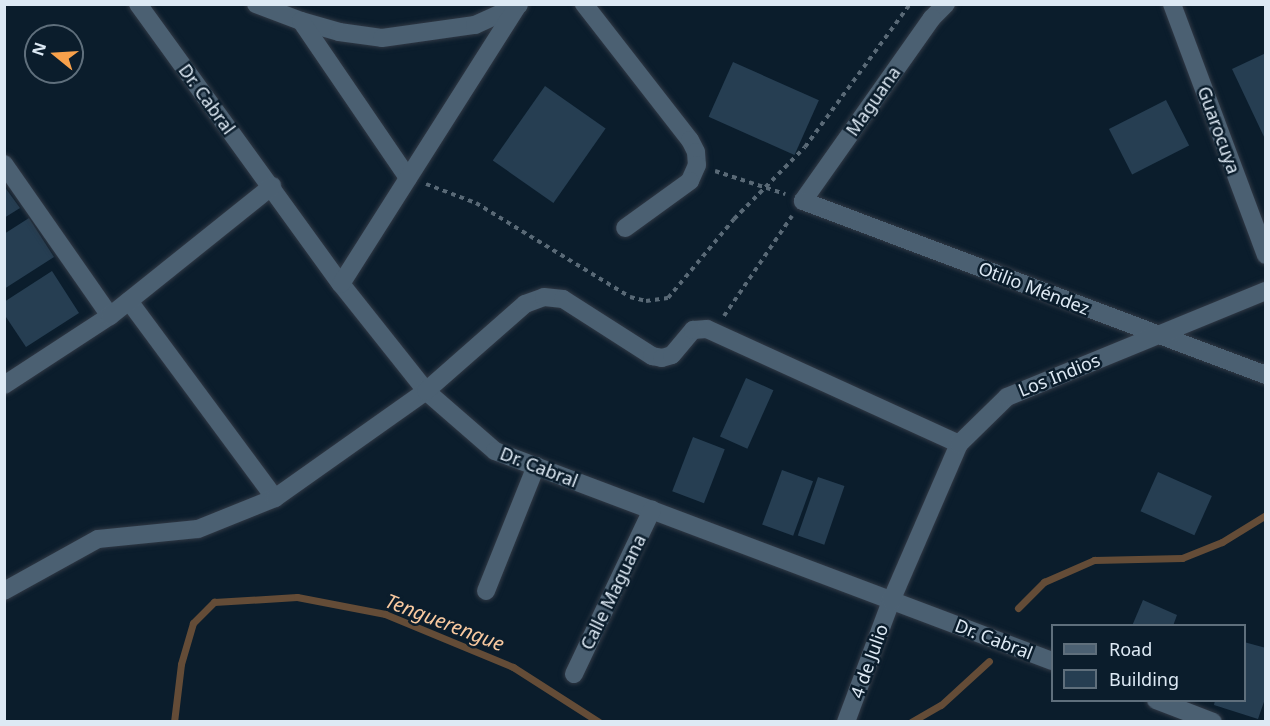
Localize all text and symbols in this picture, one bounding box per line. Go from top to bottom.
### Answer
north arrow [24,24,84,84]
text: N [26,39,51,59]
street label: Dr. Cabral [174,60,240,138]
street label: Maguana [841,62,905,140]
street label: Guarocuya [1193,83,1245,177]
street label: Otilio Méndez [975,257,1093,319]
street label: Los Indios [1015,349,1103,401]
street label: Dr. Cabral [497,442,581,492]
street label: Calle Maguana [576,531,650,653]
water label: Tenguerengue [382,588,508,656]
street label: Dr. Cabral [952,614,1036,664]
street label: 4 de Julio [846,621,892,701]
legend [1051,624,1246,702]
text: Road [1109,637,1152,661]
text: Building [1109,667,1179,691]

